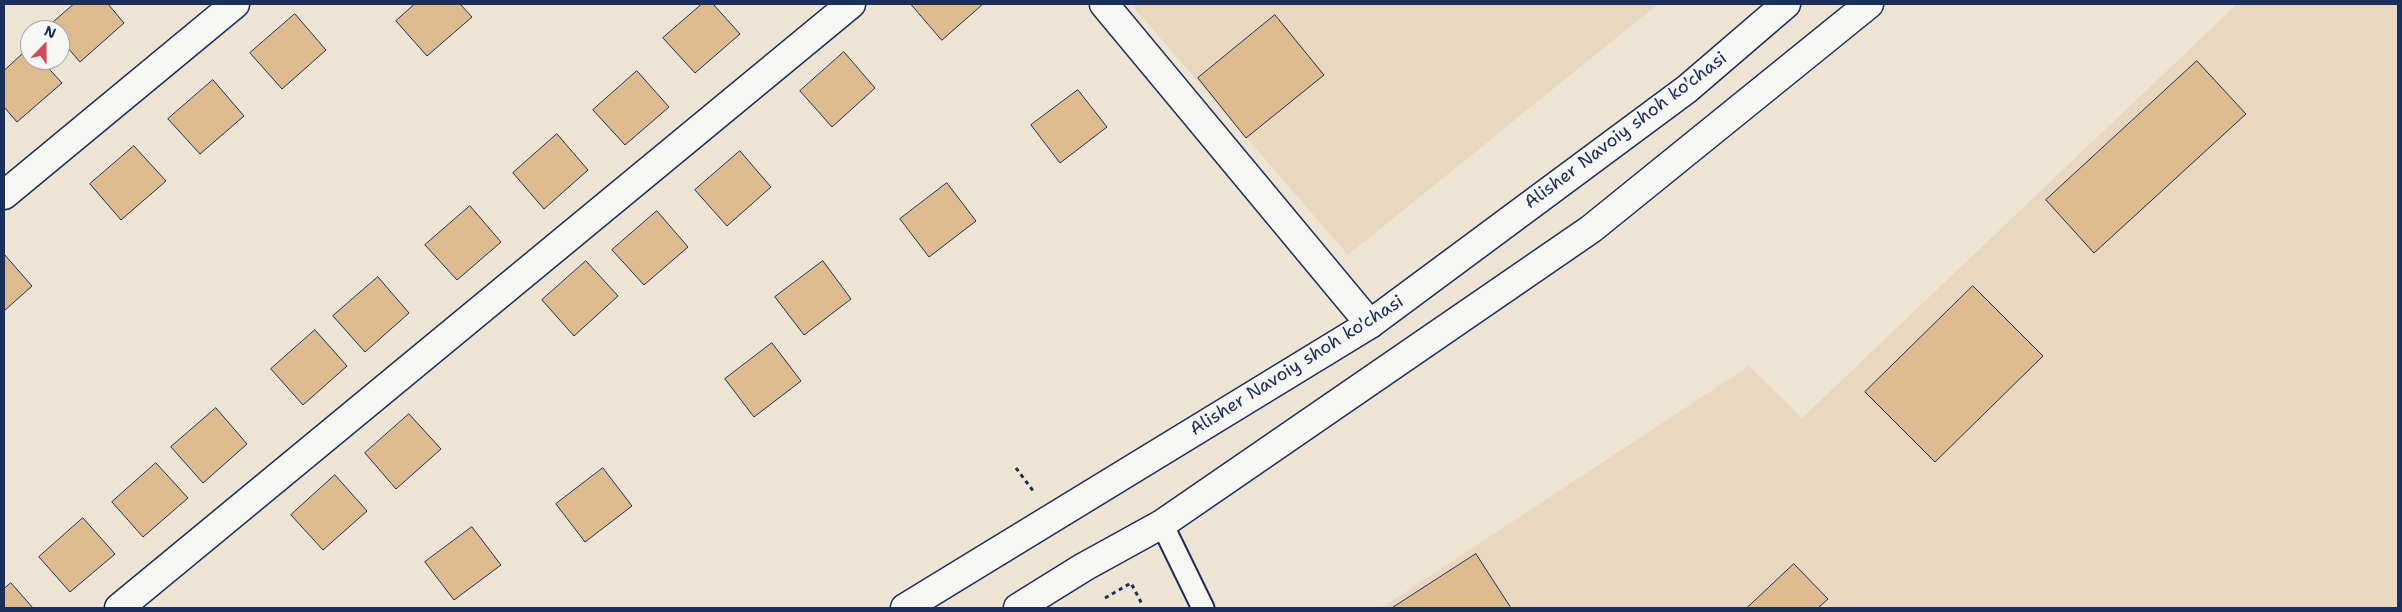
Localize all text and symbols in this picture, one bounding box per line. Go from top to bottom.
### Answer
north arrow [20,20,70,70]
text: N [42,22,59,42]
street label: Alisher Navoiy shoh ko'chasi [1521,48,1731,214]
street label: Alisher Navoiy shoh ko'chasi [1186,291,1408,441]

